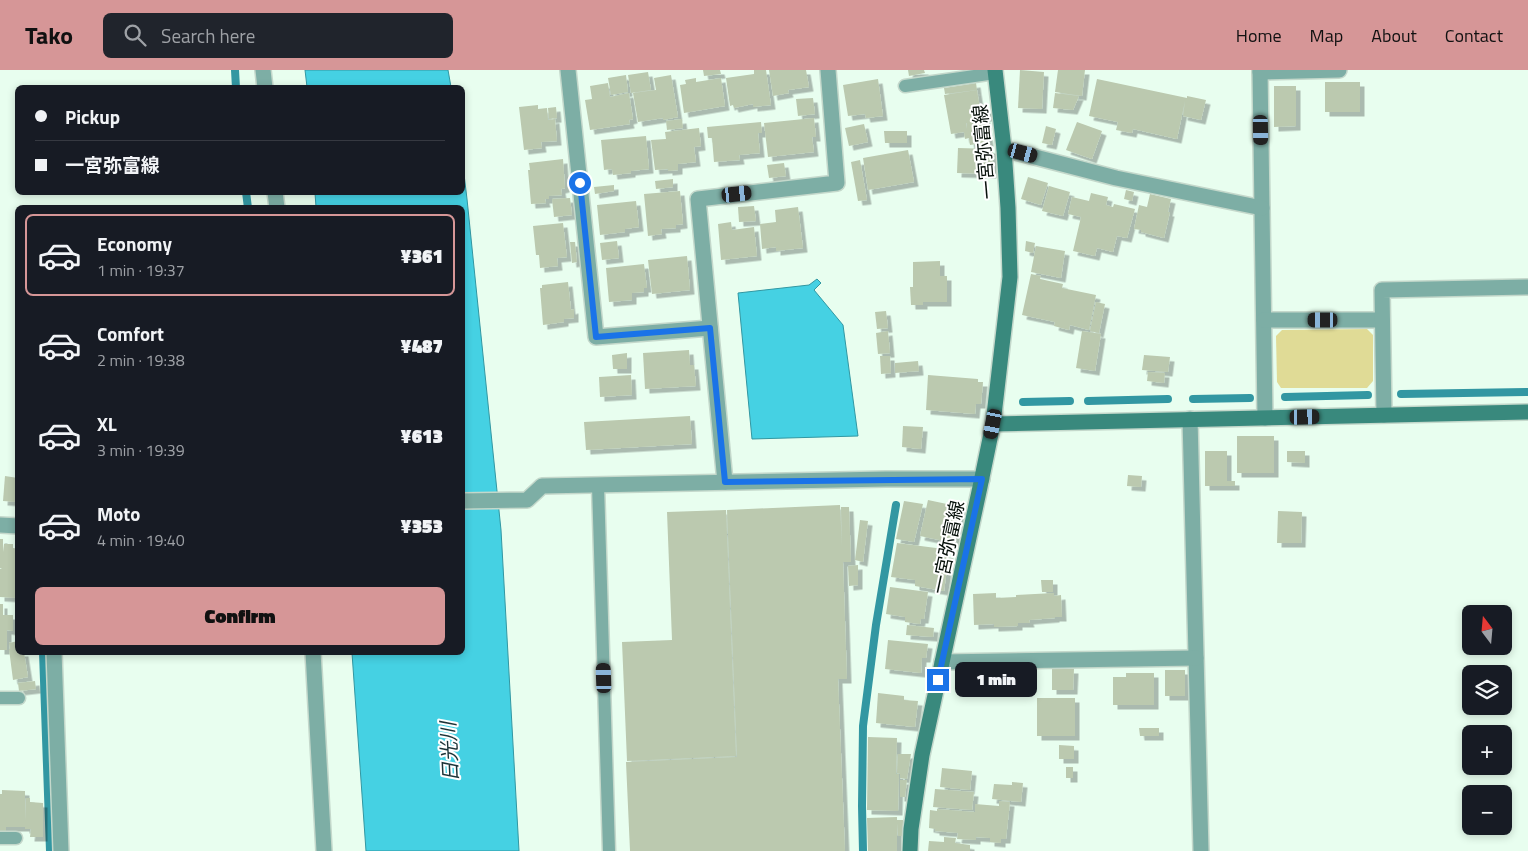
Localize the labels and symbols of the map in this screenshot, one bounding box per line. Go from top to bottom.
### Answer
street label: 一宮弥富線 [964,103,1002,201]
car [1253,115,1268,145]
car [1006,142,1039,164]
route start [569,172,591,194]
car [721,185,752,203]
car [1308,313,1338,328]
car [982,408,1003,440]
car [1289,409,1320,425]
street label: 一宮弥富線 [923,498,971,596]
north arrow [1462,605,1512,655]
callout: 1 min [956,662,1038,698]
car [595,663,612,693]
route end [927,669,949,691]
water label: 日光川 [432,719,466,783]

